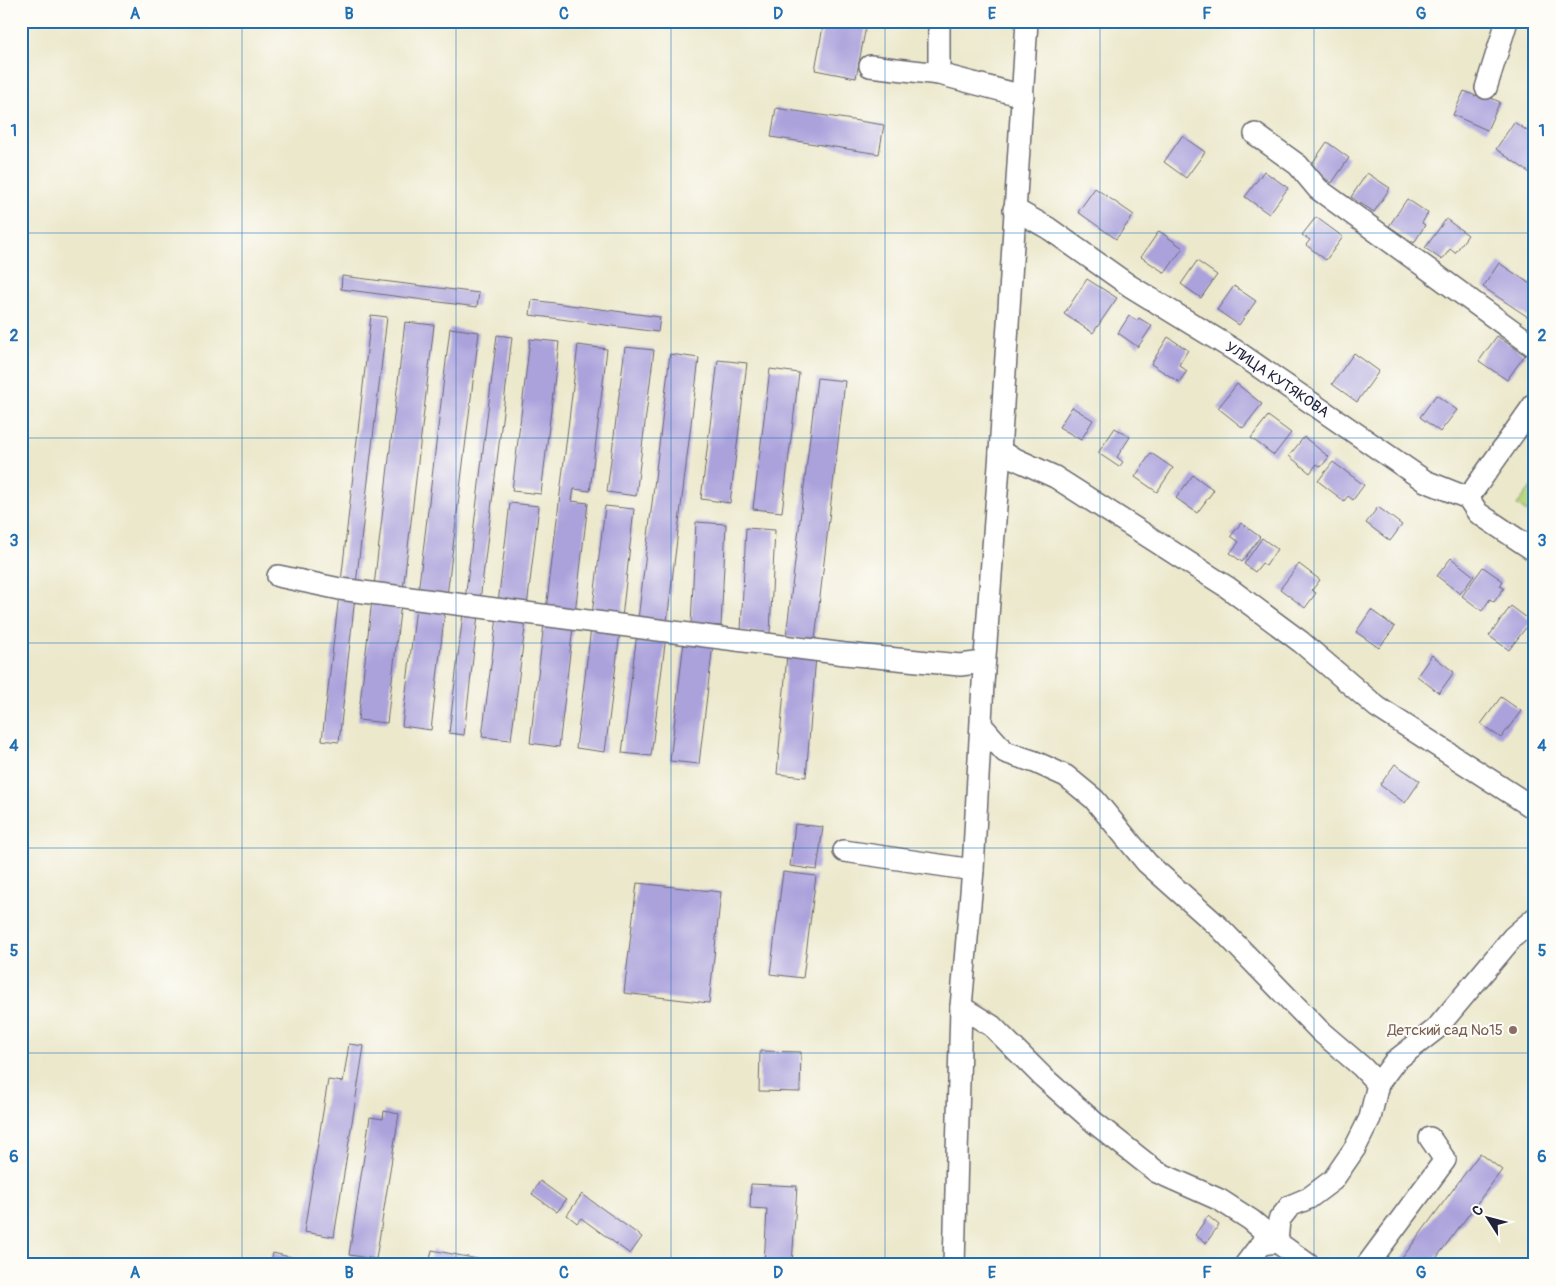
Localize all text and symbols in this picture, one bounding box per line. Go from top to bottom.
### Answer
text: A [130,4,141,24]
text: B [344,4,354,24]
text: C [559,4,569,24]
text: D [773,4,783,24]
text: E [988,4,997,24]
text: F [1202,4,1212,24]
text: G [1416,4,1427,24]
text: 1 [11,121,17,141]
text: 1 [1539,121,1545,141]
text: 2 [10,326,19,346]
text: 2 [1538,326,1547,346]
street label: УЛИЦА КУТЯКОВА [1222,338,1333,422]
text: 3 [10,531,19,551]
text: 3 [1538,531,1547,551]
text: 4 [9,736,19,756]
text: 4 [1537,736,1547,756]
text: 5 [10,941,19,961]
text: 5 [1538,941,1547,961]
place label: Детский сад №15 [1387,1021,1503,1040]
marker: Детский сад №15 [1507,1024,1519,1036]
text: 6 [9,1147,19,1167]
text: 6 [1537,1147,1547,1167]
north arrow [1464,1194,1514,1244]
text: С [1468,1202,1488,1219]
text: A [130,1263,141,1283]
text: B [344,1263,354,1283]
text: C [559,1263,569,1283]
text: D [773,1263,783,1283]
text: E [988,1263,997,1283]
text: F [1202,1263,1212,1283]
text: G [1416,1263,1427,1283]

